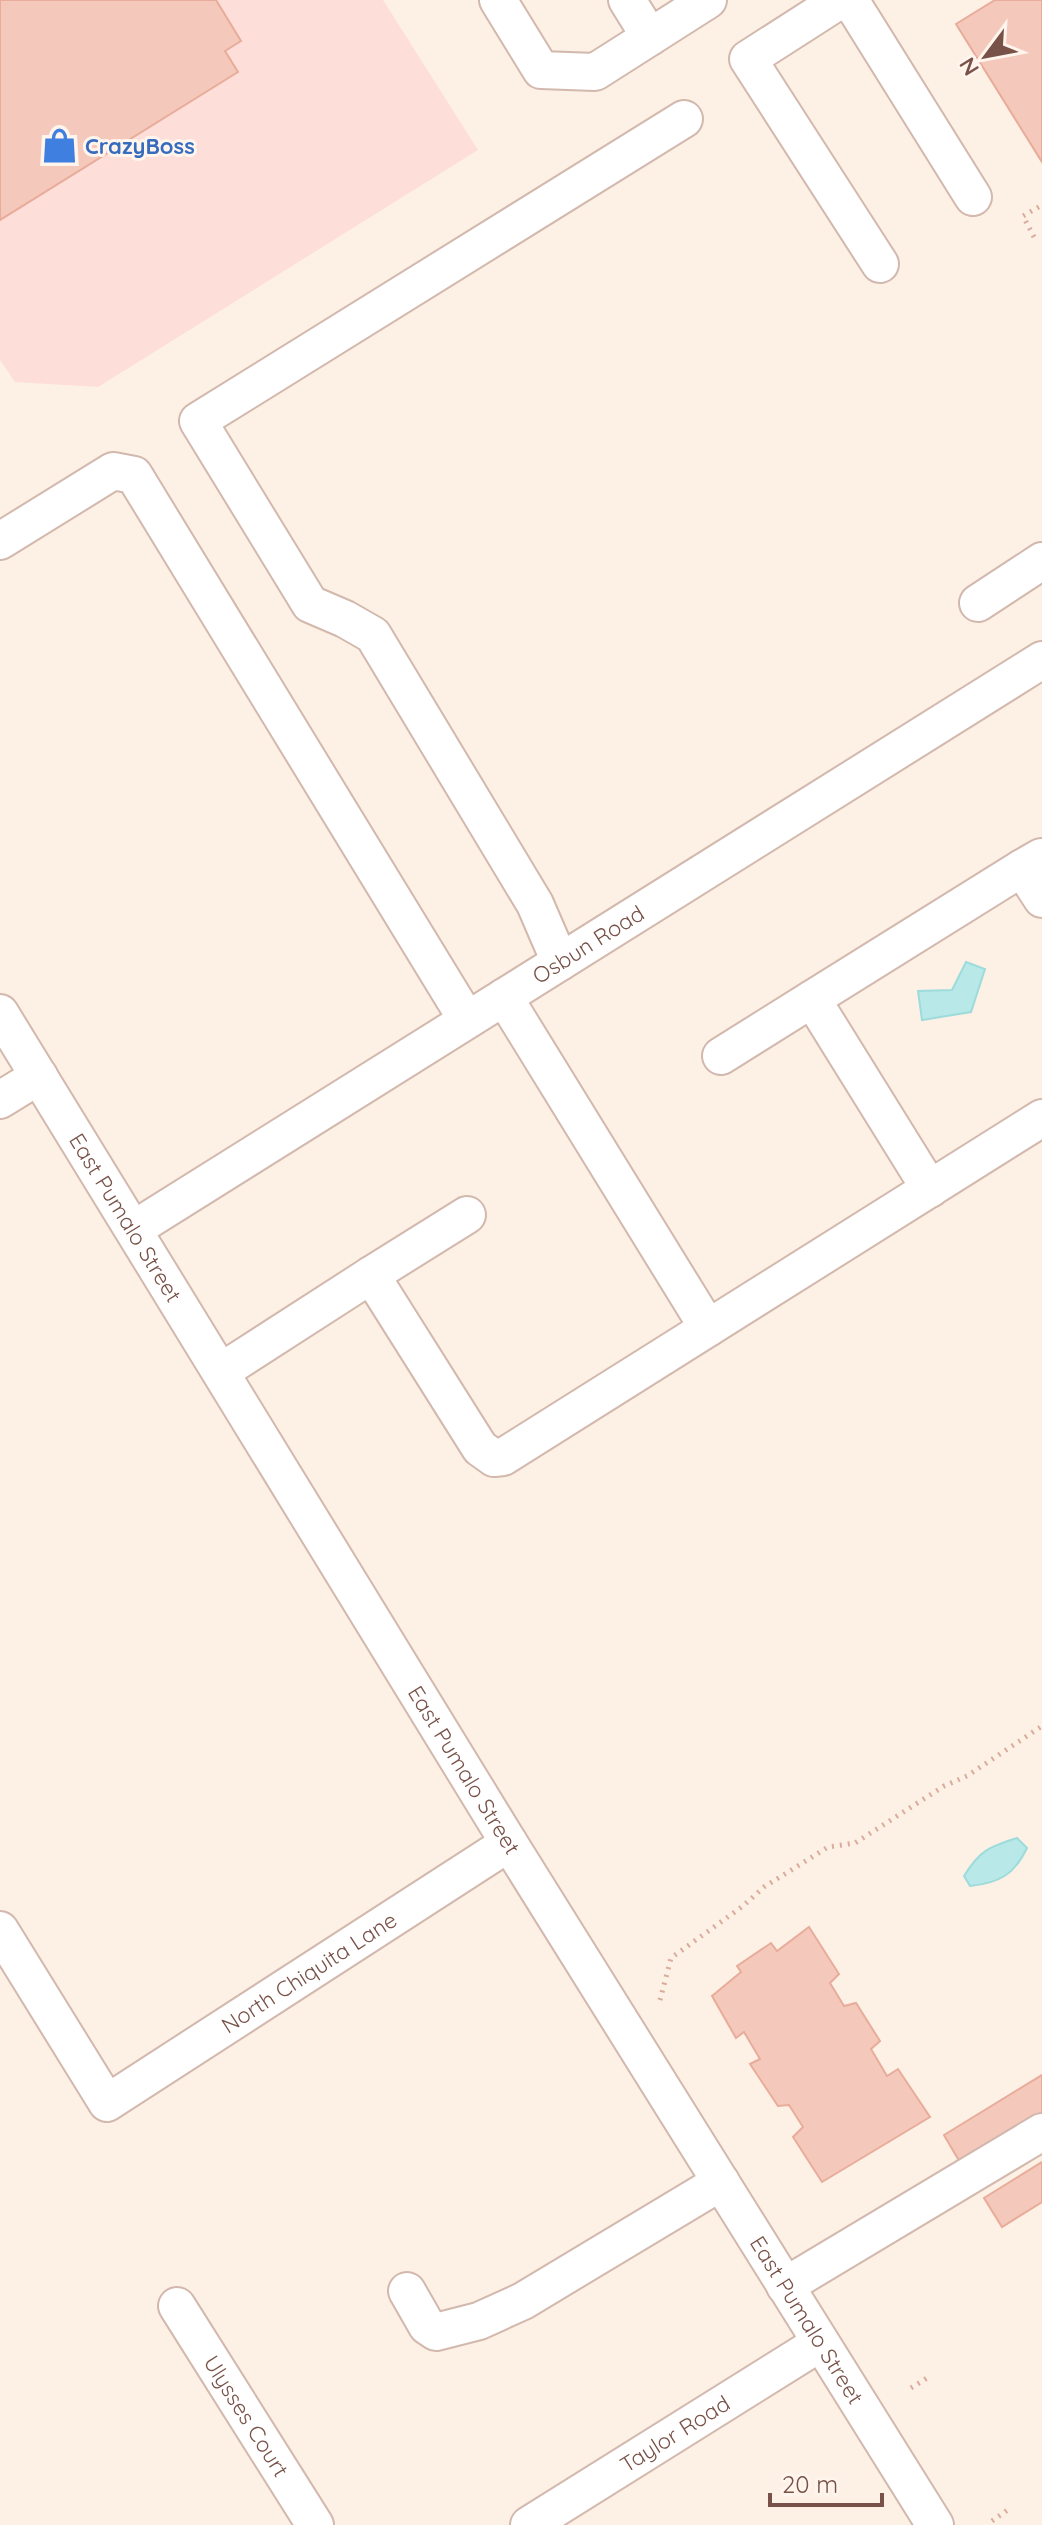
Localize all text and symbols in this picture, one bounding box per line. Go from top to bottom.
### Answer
north arrow [946,16,1026,96]
text: N [953,52,985,81]
shop icon: CrazyBoss [40,127,78,165]
place label: CrazyBoss [85,132,195,160]
street label: Osbun Road [527,899,649,990]
street label: East Pumalo Street [63,1128,188,1307]
street label: East Pumalo Street [402,1680,527,1860]
street label: North Chiquita Lane [216,1905,402,2039]
street label: East Pumalo Street [744,2231,870,2409]
street label: Ulysses Court [198,2350,295,2482]
street label: Taylor Road [615,2389,735,2479]
scale bar [770,2457,882,2507]
text: 20 m [782,2469,838,2499]

